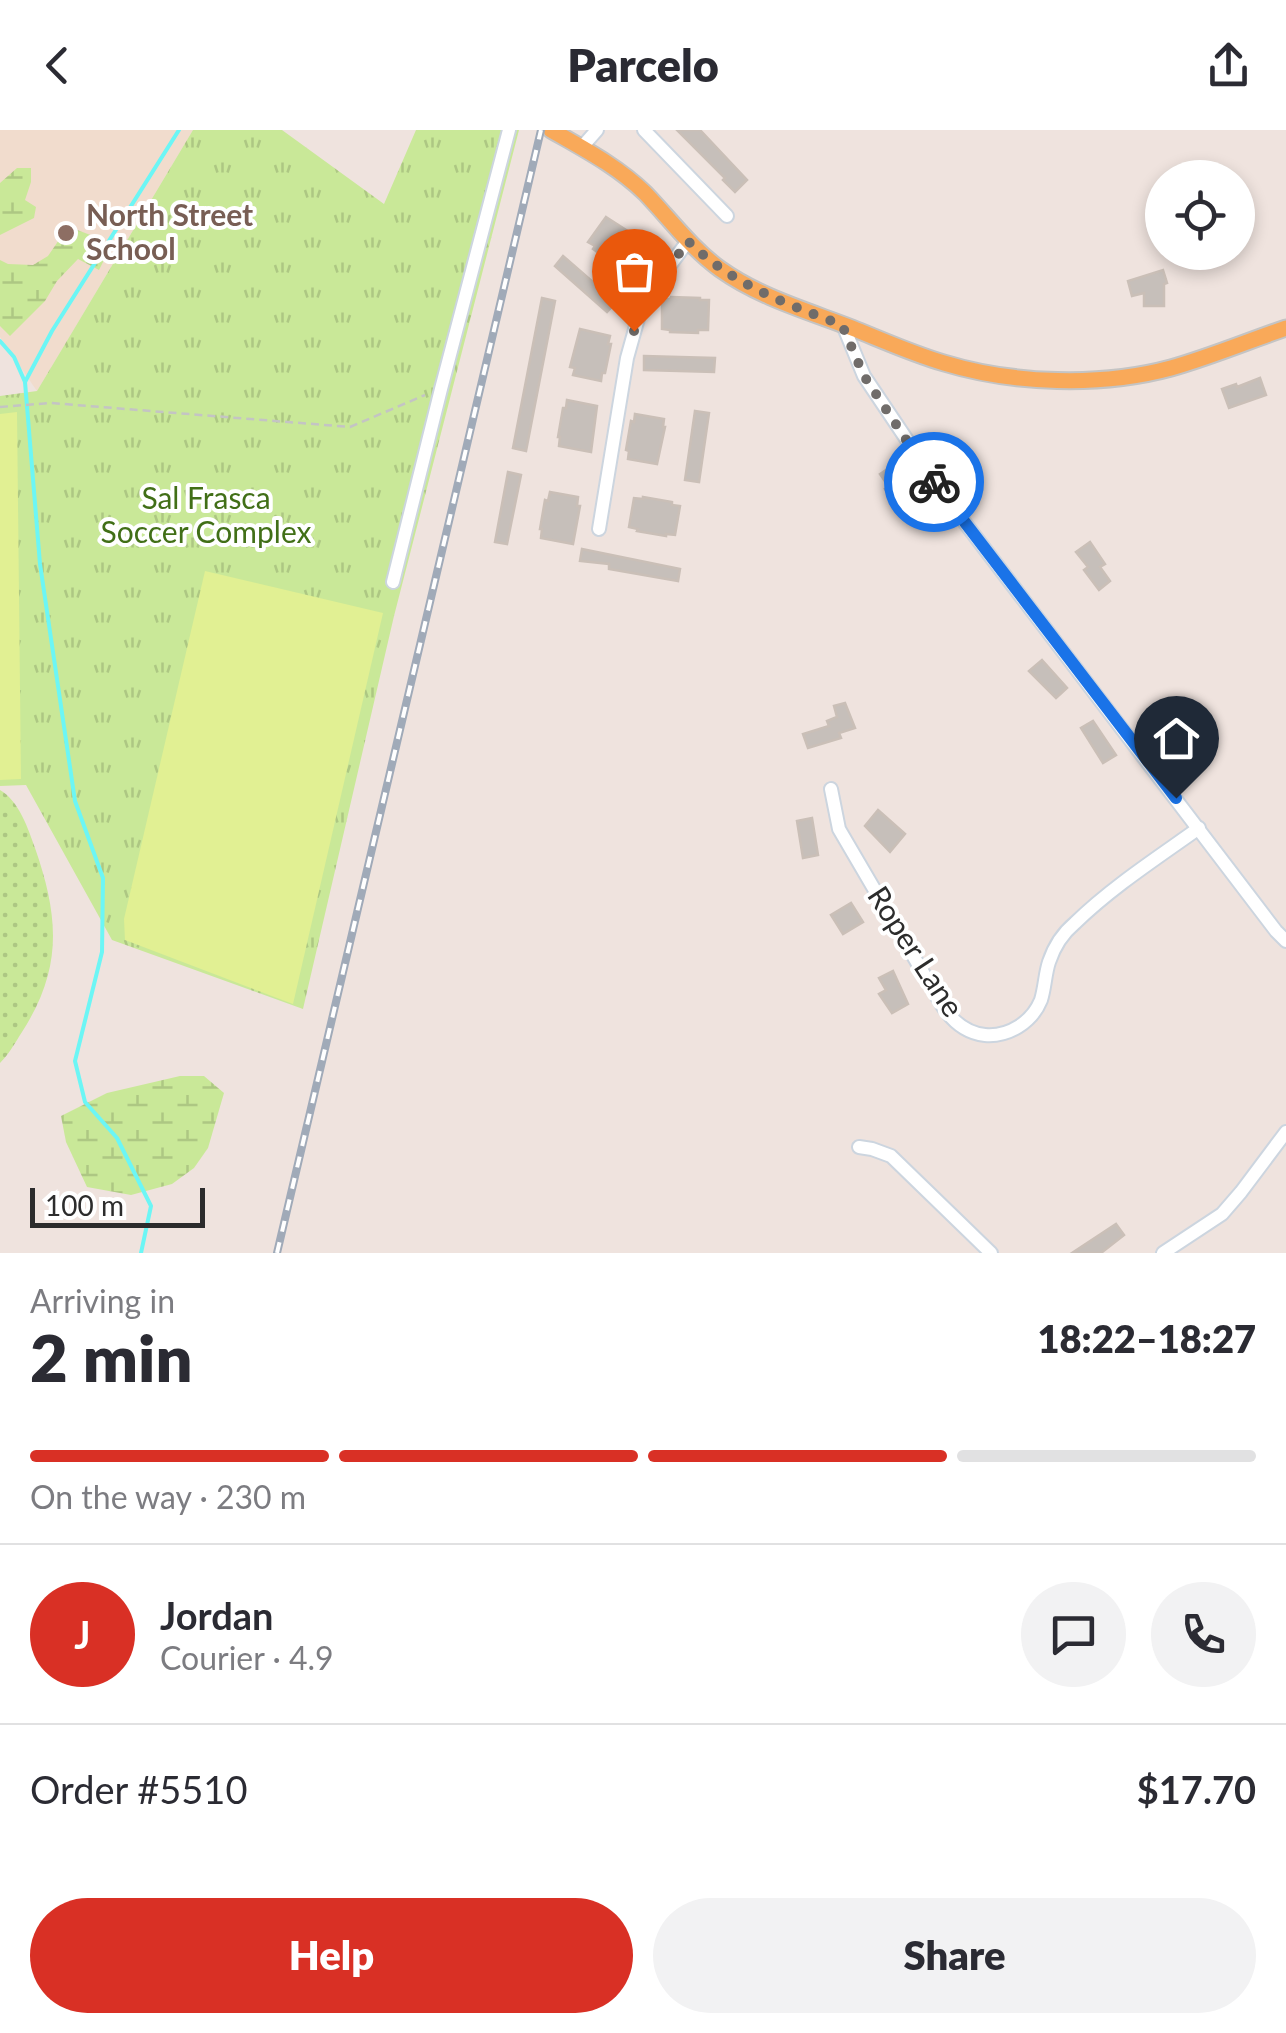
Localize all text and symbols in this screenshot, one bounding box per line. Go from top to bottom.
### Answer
icon: back [30,38,85,93]
text: Parcelo [567,38,719,92]
icon: share [1201,38,1256,93]
map controls [1145,160,1255,270]
button: locate [1145,160,1255,270]
place label: North Street School [86,196,253,266]
marker: North Street School [55,222,77,244]
pin [592,229,677,332]
icon: bag [607,244,662,299]
courier [884,432,984,532]
icon: bike [907,455,962,510]
park label: Sal Frasca Soccer Complex [100,479,312,549]
pin [1134,696,1219,799]
icon: home [1149,711,1204,766]
street label: Roper Lane [861,879,972,1023]
scale bar [30,1183,205,1228]
text: 100 m [45,1188,124,1222]
text: Arriving in [30,1281,175,1320]
text: 18:22–18:27 [1037,1315,1256,1361]
text: 2 min [30,1318,192,1396]
text: On the way · 230 m [30,1477,306,1516]
button: chat [1021,1582,1126,1687]
button: phone [1151,1582,1256,1687]
text: Jordan [160,1592,273,1638]
text: J [74,1611,91,1657]
text: Courier · 4.9 [160,1638,334,1677]
text: Order #5510 [30,1766,247,1812]
text: $17.70 [1137,1766,1256,1812]
button: Help [30,1898,633,2013]
button: Share [653,1898,1256,2013]

